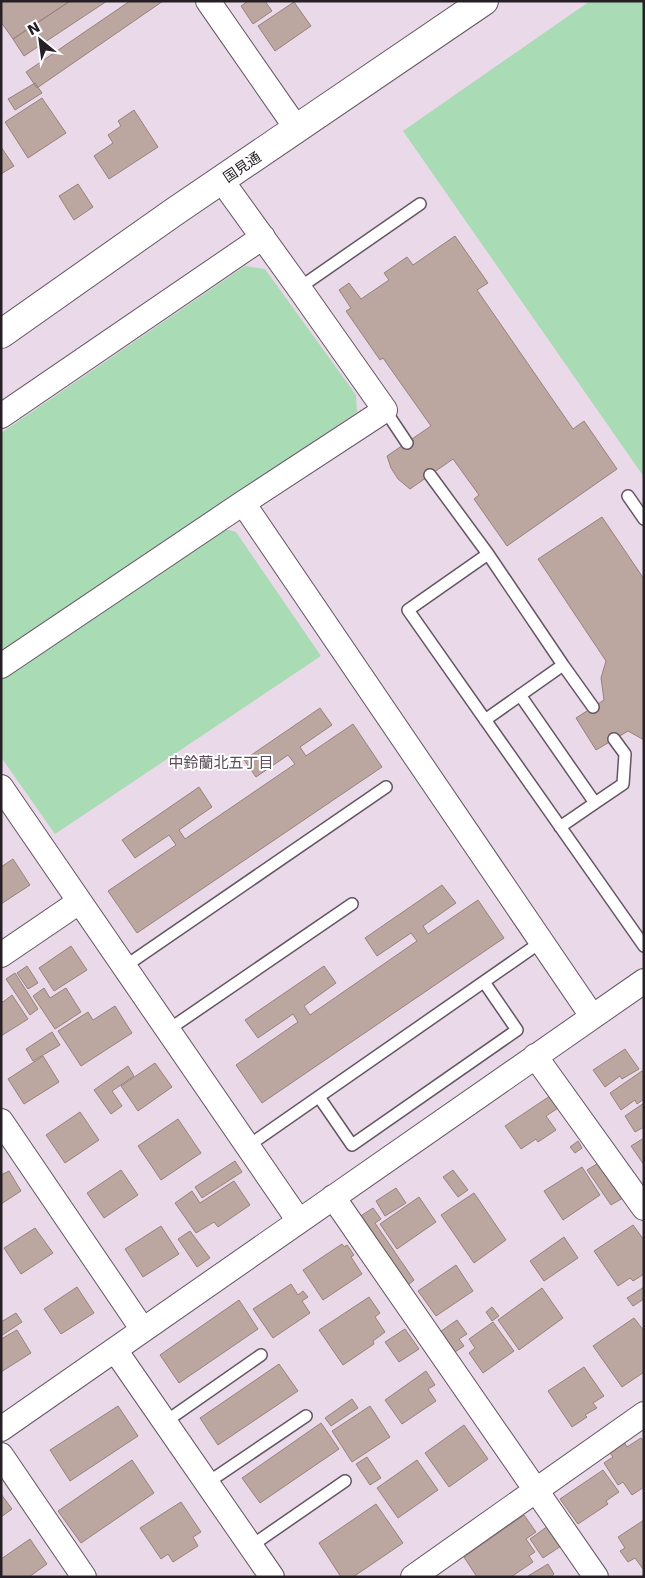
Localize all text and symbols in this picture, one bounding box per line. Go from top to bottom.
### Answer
north arrow [15,15,65,65]
text: N [25,19,43,38]
street label: 国見通 [220,149,264,185]
district label: 中鈴蘭北五丁目 [168,754,274,772]

